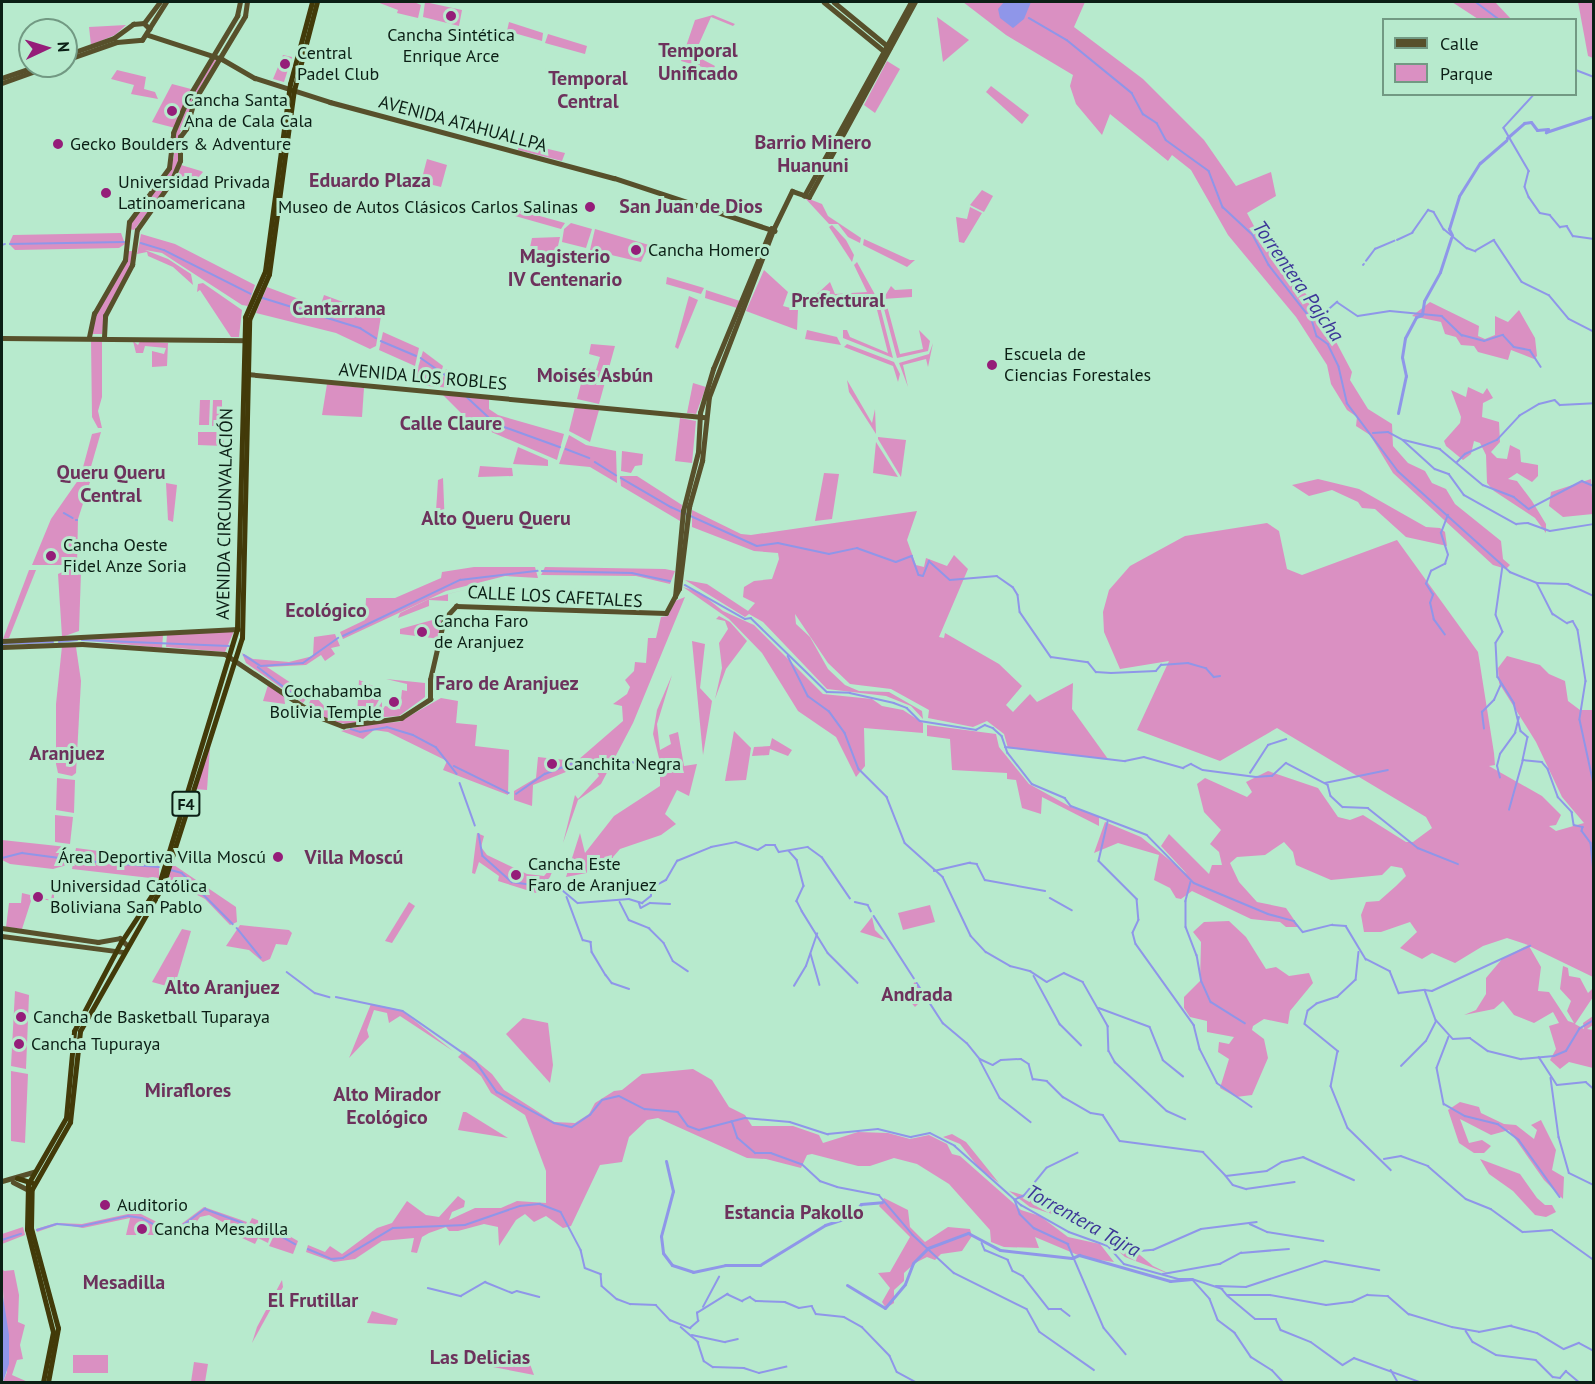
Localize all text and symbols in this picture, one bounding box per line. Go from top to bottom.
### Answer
marker: Cancha Sintética Enrique Arce [444,9,458,23]
north arrow [18,18,78,78]
legend [1382,18,1577,96]
place label: Cancha Sintética Enrique Arce [387,25,515,68]
text: Calle [1440,32,1479,55]
district label: Temporal Unificado [658,39,738,86]
text: N [54,41,74,53]
place label: Central Padel Club [297,43,379,86]
marker: Central Padel Club [278,57,292,71]
text: Parque [1440,62,1493,85]
district label: Temporal Central [548,67,628,114]
place label: Cancha Santa Ana de Cala Cala [184,90,313,132]
street label: AVENIDA ATAHUALLPA [376,91,550,157]
marker: Cancha Santa Ana de Cala Cala [165,104,179,118]
district label: Barrio Minero Huanuni [754,131,872,178]
place label: Gecko Boulders & Adventure [70,133,292,155]
marker: Gecko Boulders & Adventure [51,137,65,151]
district label: Eduardo Plaza [309,168,431,192]
place label: Universidad Privada Latinoamericana [118,172,270,214]
marker: Universidad Privada Latinoamericana [99,186,113,200]
district label: San Juan de Dios [619,194,763,218]
place label: Museo de Autos Clásicos Carlos Salinas [277,196,578,218]
marker: Museo de Autos Clásicos Carlos Salinas [583,200,597,214]
water label: Torrentera Pajcha [1247,216,1349,346]
place label: Cancha Homero [648,239,770,261]
marker: Cancha Homero [629,243,643,257]
district label: Magisterio IV Centenario [507,245,623,292]
district label: Prefectural [791,288,885,312]
district label: Cantarrana [292,296,386,320]
place label: Escuela de Ciencias Forestales [1004,344,1151,386]
marker: Escuela de Ciencias Forestales [985,358,999,372]
street label: AVENIDA LOS ROBLES [338,359,508,395]
district label: Moisés Asbún [536,363,654,387]
street label: AVENIDA CIRCUNVALACIÓN [212,408,238,620]
district label: Calle Claure [400,411,502,435]
district label: Queru Queru Central [56,461,166,508]
district label: Alto Queru Queru [421,506,571,530]
place label: Cancha Oeste Fidel Anze Soria [63,535,187,578]
marker: Cancha Oeste Fidel Anze Soria [44,549,58,563]
street label: CALLE LOS CAFETALES [467,582,643,612]
district label: Ecológico [285,598,367,622]
place label: Cancha Faro de Aranjuez [434,611,528,654]
marker: Cancha Faro de Aranjuez [415,625,429,639]
district label: Faro de Aranjuez [435,671,579,695]
place label: Cochabamba Bolivia Temple [269,681,382,724]
marker: Cochabamba Bolivia Temple [387,695,401,709]
district label: Aranjuez [29,741,105,765]
place label: Canchita Negra [564,753,681,775]
marker: Canchita Negra [545,757,559,771]
road number: F4 [171,791,201,817]
district label: Villa Moscú [305,845,403,869]
place label: Área Deportiva Villa Moscú [58,846,266,868]
marker: Área Deportiva Villa Moscú [271,850,285,864]
place label: Cancha Este Faro de Aranjuez [528,854,657,896]
marker: Cancha Este Faro de Aranjuez [509,868,523,882]
place label: Universidad Católica Boliviana San Pablo [50,876,207,918]
marker: Universidad Católica Boliviana San Pablo [31,890,45,904]
district label: Alto Aranjuez [164,975,280,999]
district label: Andrada [881,982,953,1006]
place label: Cancha de Basketball Tuparaya [33,1006,271,1028]
marker: Cancha de Basketball Tuparaya [14,1010,28,1024]
place label: Cancha Tupuraya [31,1033,161,1055]
marker: Cancha Tupuraya [12,1037,26,1051]
district label: Miraflores [145,1078,231,1102]
district label: Alto Mirador Ecológico [333,1082,441,1129]
water label: Torrentera Tajra [1021,1180,1145,1262]
place label: Auditorio [117,1194,188,1216]
marker: Auditorio [98,1198,112,1212]
district label: Estancia Pakollo [724,1200,864,1224]
place label: Cancha Mesadilla [154,1218,288,1240]
marker: Cancha Mesadilla [135,1222,149,1236]
district label: Mesadilla [83,1270,165,1294]
district label: El Frutillar [268,1288,358,1312]
district label: Las Delicias [430,1345,530,1369]

